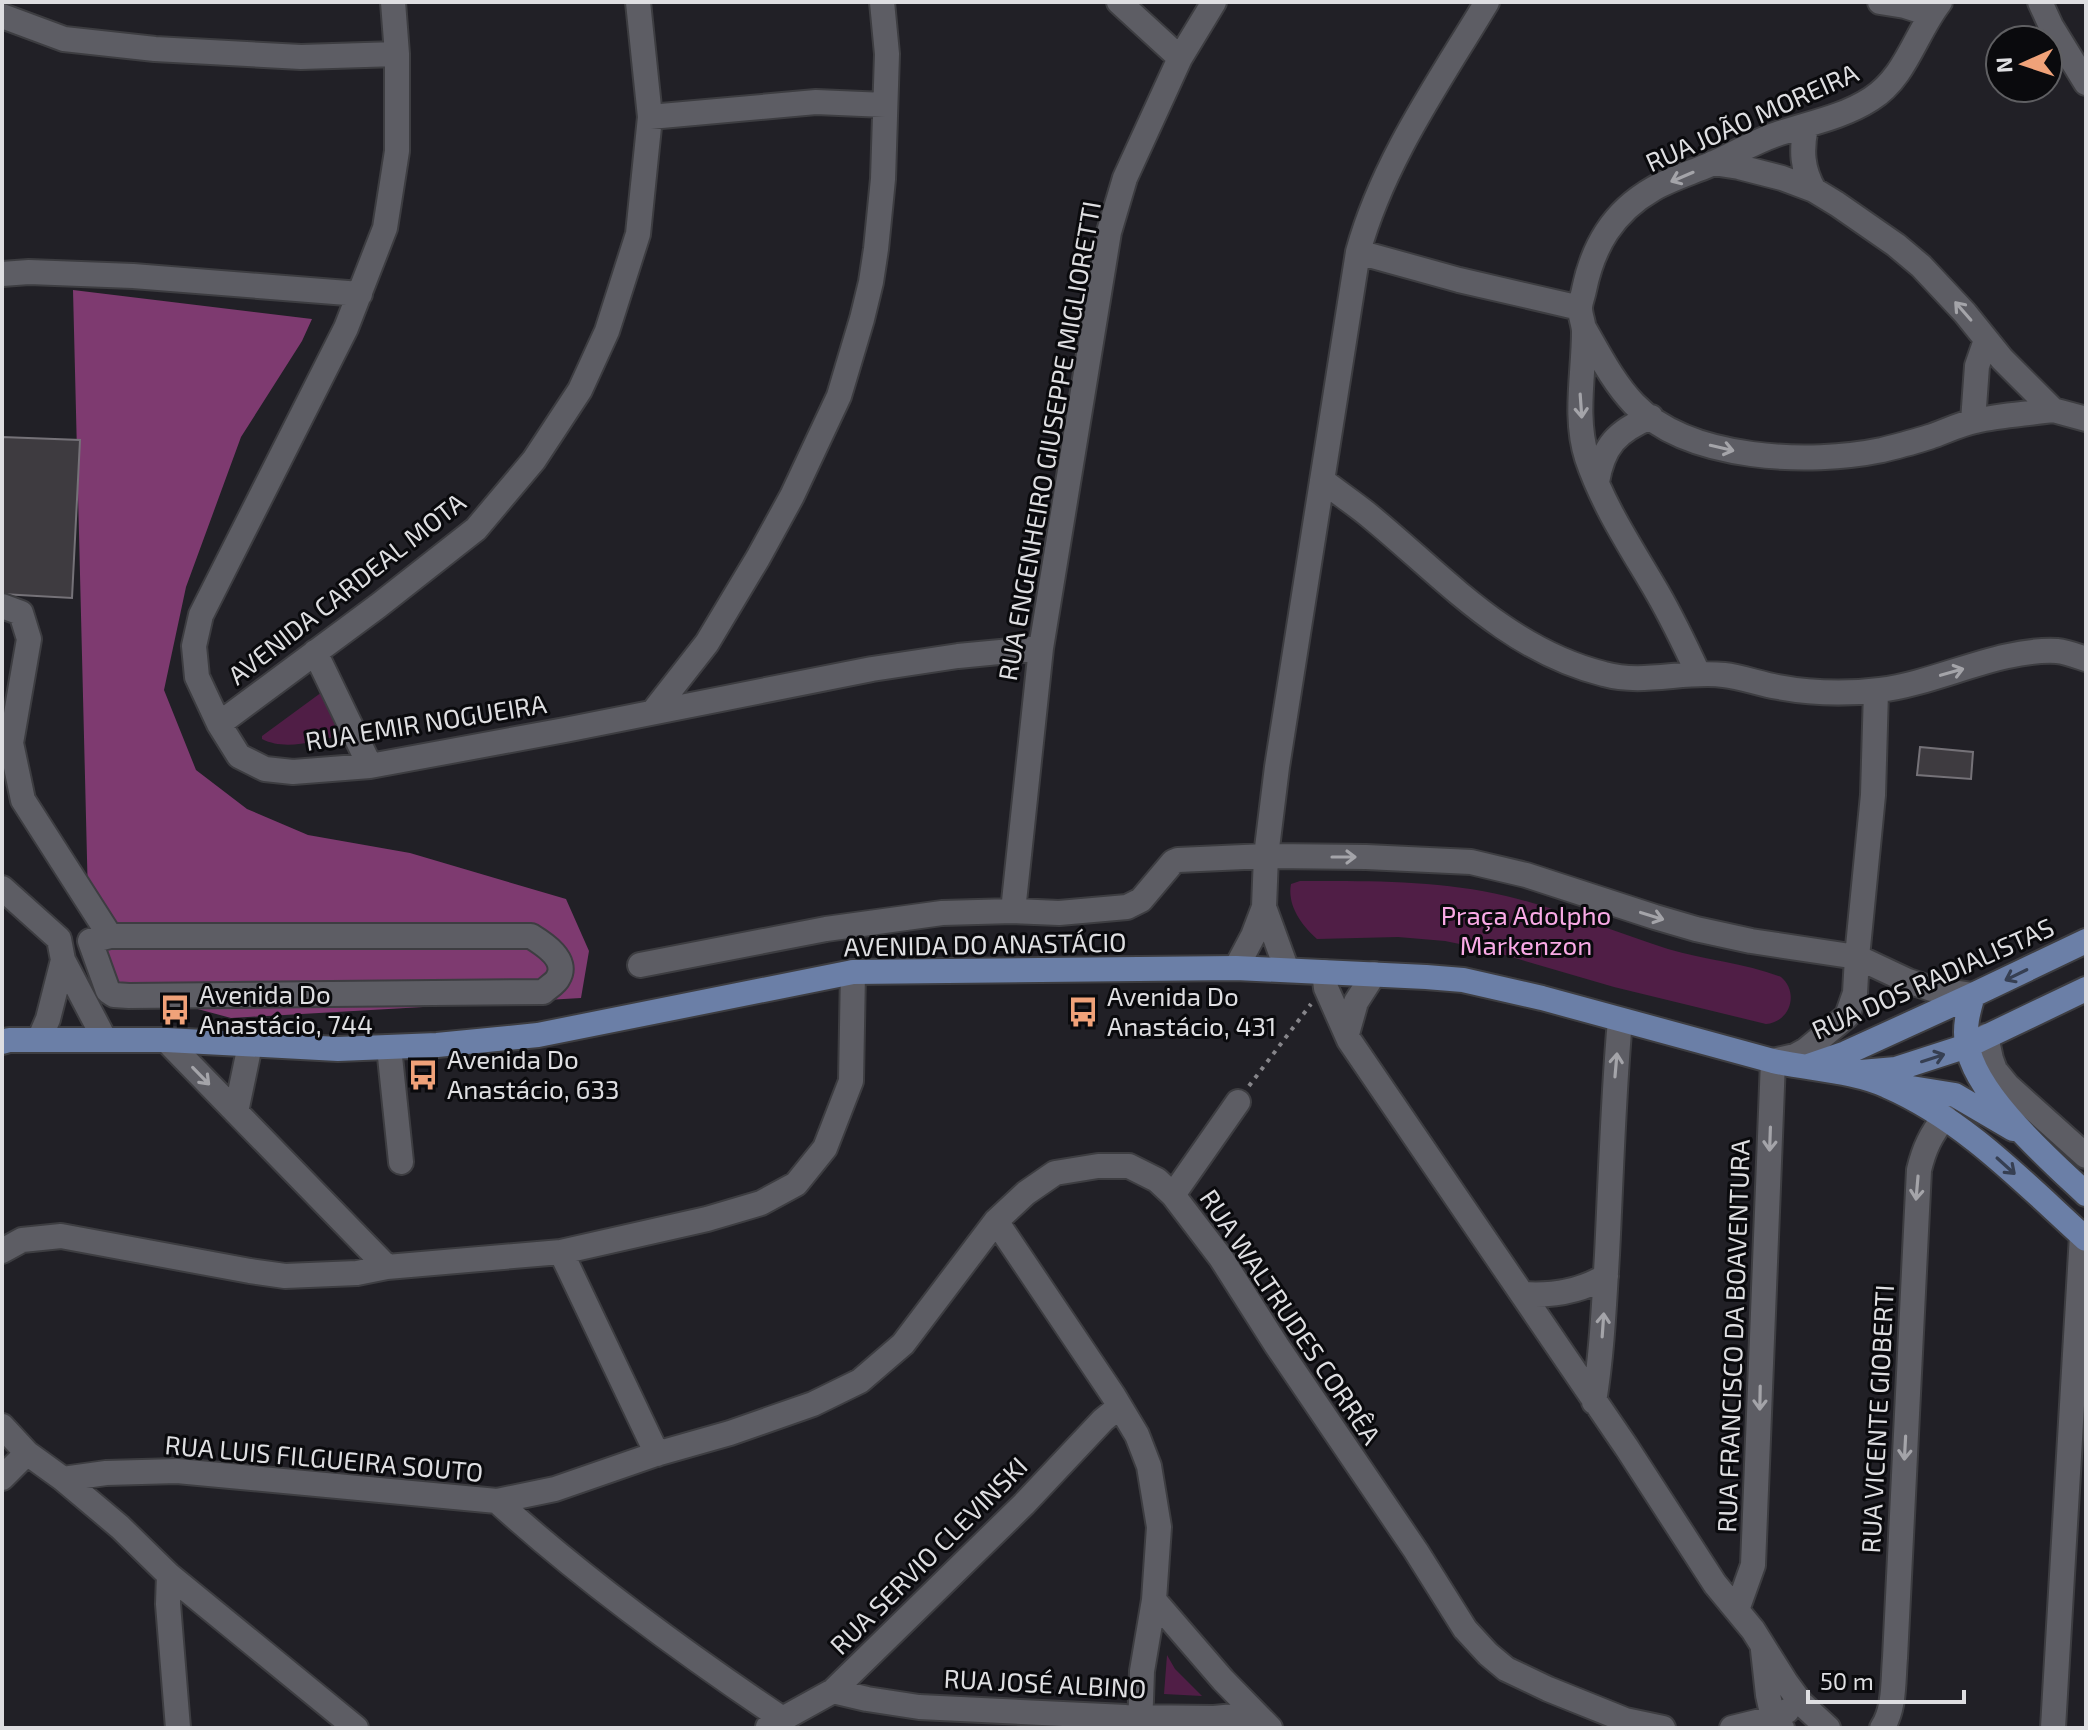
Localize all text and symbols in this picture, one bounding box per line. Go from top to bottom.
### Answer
north arrow [1984,24,2064,104]
street label: RUA JOÃO MOREIRA [1640,56,1862,177]
text: N [1990,56,2016,74]
one-way arrow [1670,170,1695,185]
street label: RUA ENGENHEIRO GIUSEPPE MIGLIORETTI [991,198,1106,683]
one-way arrow [1954,302,1972,322]
one-way arrow [1574,392,1589,419]
one-way arrow [1709,441,1735,456]
street label: AVENIDA CARDEAL MOTA [221,486,471,690]
one-way arrow [1938,664,1964,679]
street label: RUA EMIR NOGUEIRA [303,687,549,756]
one-way arrow [1330,849,1357,865]
park label: Praça Adolpho Markenzon [1441,899,1611,960]
one-way arrow [1638,909,1664,924]
street label: RUA DOS RADIALISTAS [1807,910,2058,1045]
street label: AVENIDA DO ANASTÁCIO [843,926,1127,961]
one-way arrow [2004,967,2028,983]
place label: Avenida Do Anastácio, 744 [199,978,373,1039]
place label: Avenida Do Anastácio, 431 [1107,980,1276,1041]
bus stop icon: Avenida Do Anastácio, 744 [158,993,192,1027]
bus stop icon: Avenida Do Anastácio, 431 [1066,995,1100,1029]
place label: Avenida Do Anastácio, 633 [447,1043,619,1104]
one-way arrow [1920,1049,1945,1064]
one-way arrow [1609,1052,1624,1079]
bus stop icon: Avenida Do Anastácio, 633 [406,1058,440,1092]
one-way arrow [191,1066,210,1085]
one-way arrow [1763,1125,1778,1152]
street label: RUA FRANCISCO DA BOAVENTURA [1710,1139,1755,1533]
one-way arrow [1995,1156,2016,1175]
one-way arrow [1909,1174,1924,1201]
street label: RUA WALTRUDES CORRÊA [1194,1183,1388,1449]
street label: RUA VICENTE GIOBERTI [1854,1284,1899,1554]
one-way arrow [1596,1312,1611,1339]
one-way arrow [1752,1384,1768,1411]
street label: RUA LUIS FILGUEIRA SOUTO [164,1428,485,1487]
one-way arrow [1897,1434,1912,1461]
street label: RUA SERVIO CLEVINSKI [823,1450,1033,1660]
scale bar [1808,1654,1964,1704]
street label: RUA JOSÉ ALBINO [943,1662,1147,1703]
text: 50 m [1820,1666,1874,1695]

